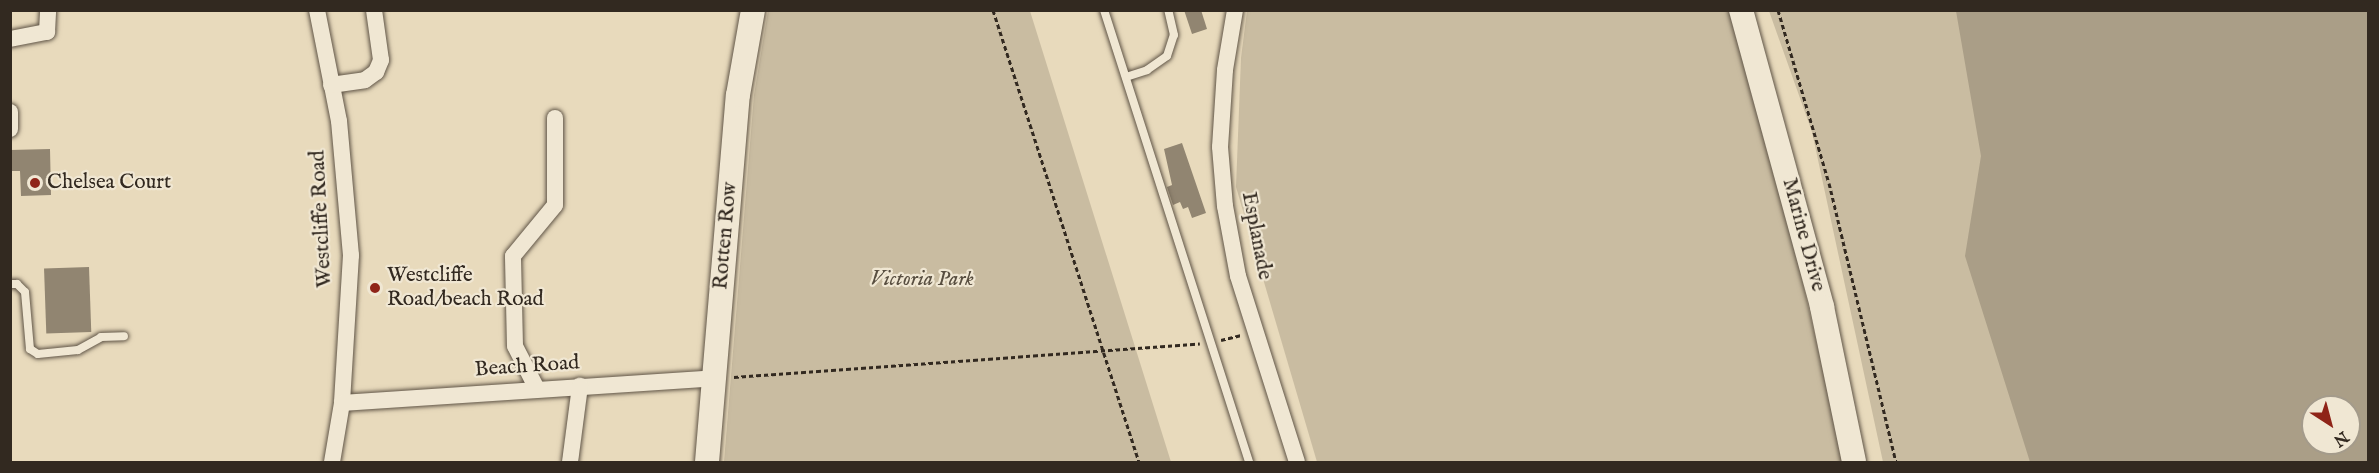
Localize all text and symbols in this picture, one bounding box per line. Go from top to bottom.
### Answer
street label: Westcliffe Road [306,150,338,288]
place label: Chelsea Court [47,170,171,196]
street label: Marine Drive [1776,175,1830,295]
marker: Chelsea Court [28,176,42,190]
street label: Rotten Row [709,181,743,291]
street label: Esplanade [1235,190,1277,282]
place label: Westcliffe Road/beach Road [387,263,544,313]
park label: Victoria Park [870,267,974,293]
marker: Westcliffe Road/beach Road [368,281,382,295]
street label: Beach Road [474,351,580,383]
north arrow [2301,395,2361,455]
text: N [2329,426,2352,450]

